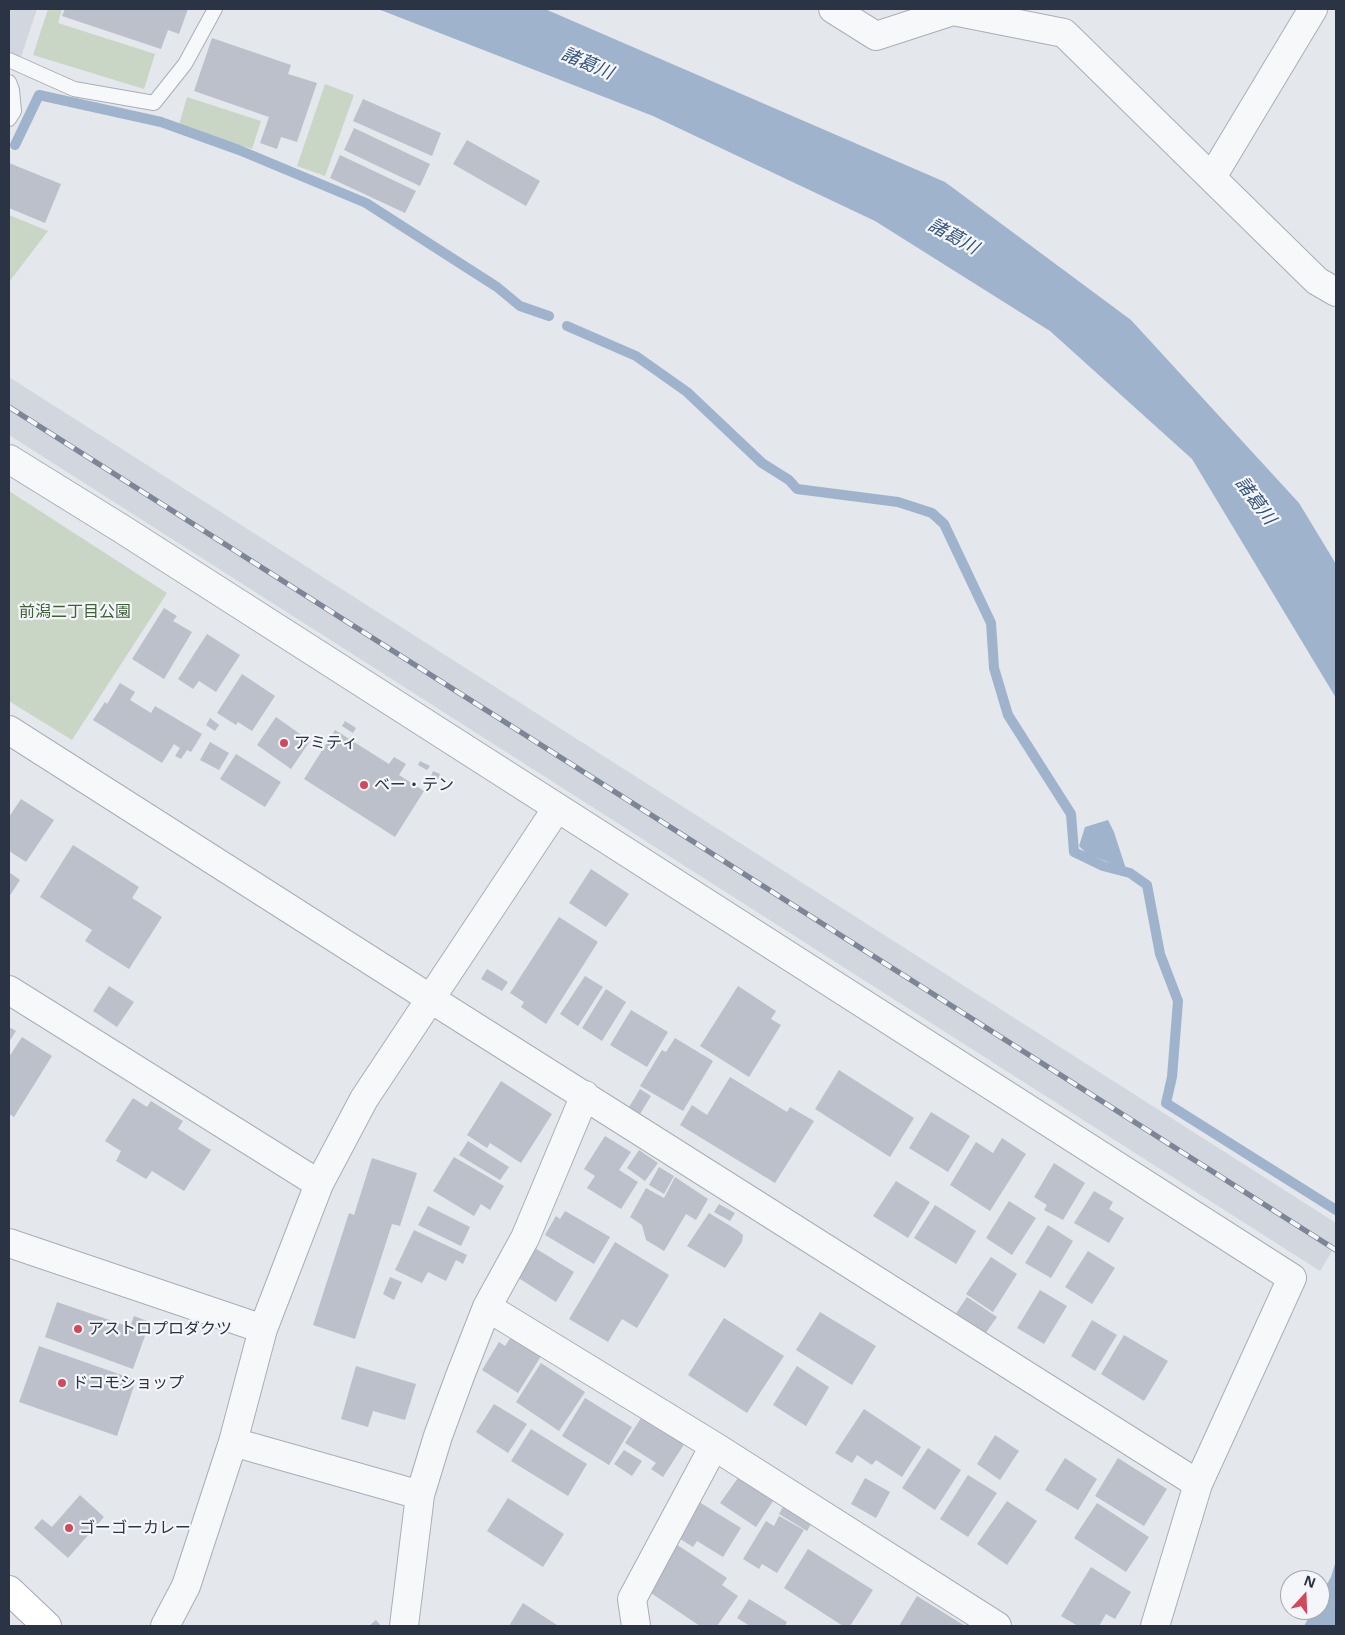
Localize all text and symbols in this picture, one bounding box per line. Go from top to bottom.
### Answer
water label: 諸葛川 [558,44,616,84]
water label: 諸葛川 [924,214,982,260]
water label: 諸葛川 [1230,473,1280,529]
park label: 前潟二丁目公園 [19,602,131,622]
place label: アミティ [294,733,358,753]
marker: アミティ [278,737,290,749]
place label: ベー・テン [374,775,454,795]
marker: ベー・テン [358,779,370,791]
place label: アストロプロダクツ [88,1319,232,1339]
marker: アストロプロダクツ [72,1323,84,1335]
place label: ドコモショップ [72,1373,184,1393]
marker: ドコモショップ [56,1377,68,1389]
place label: ゴーゴーカレー [79,1518,191,1538]
marker: ゴーゴーカレー [63,1522,75,1534]
north arrow [1280,1570,1330,1620]
text: N [1301,1570,1319,1592]

